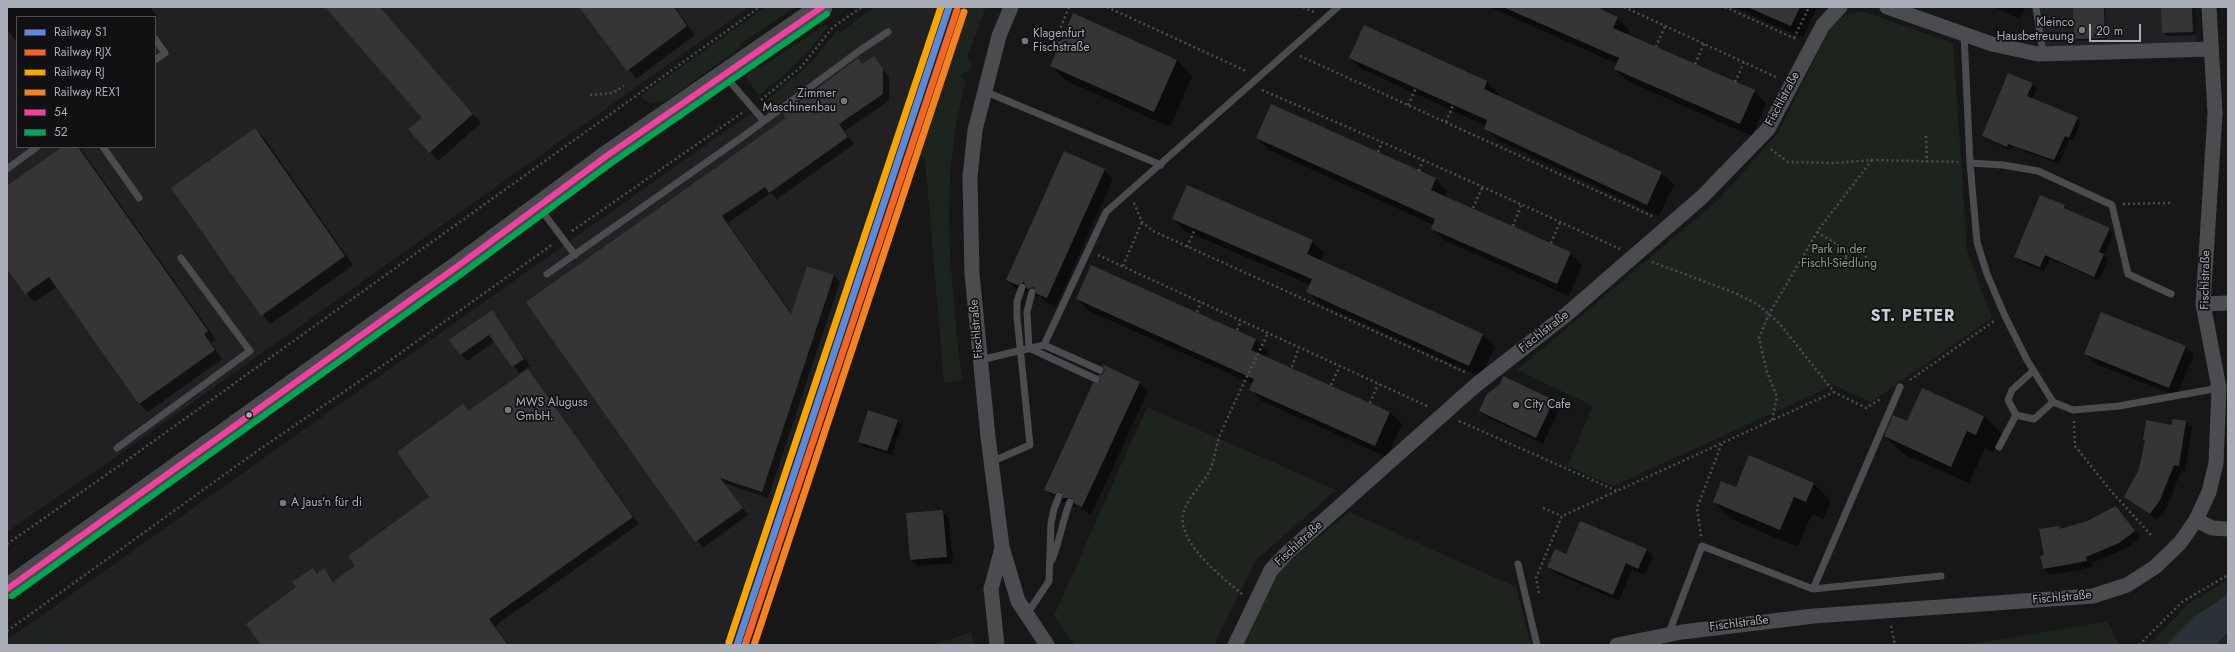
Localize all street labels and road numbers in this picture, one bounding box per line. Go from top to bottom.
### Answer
street label: Fischlstraße [1763,69,1803,129]
street label: Fischlstraße [2198,250,2214,310]
street label: Fischlstraße [967,299,987,359]
street label: Fischlstraße [1516,308,1572,356]
street label: Fischlstraße [1272,519,1326,569]
street label: Fischlstraße [2032,588,2092,608]
street label: Fischlstraße [1709,613,1769,635]

